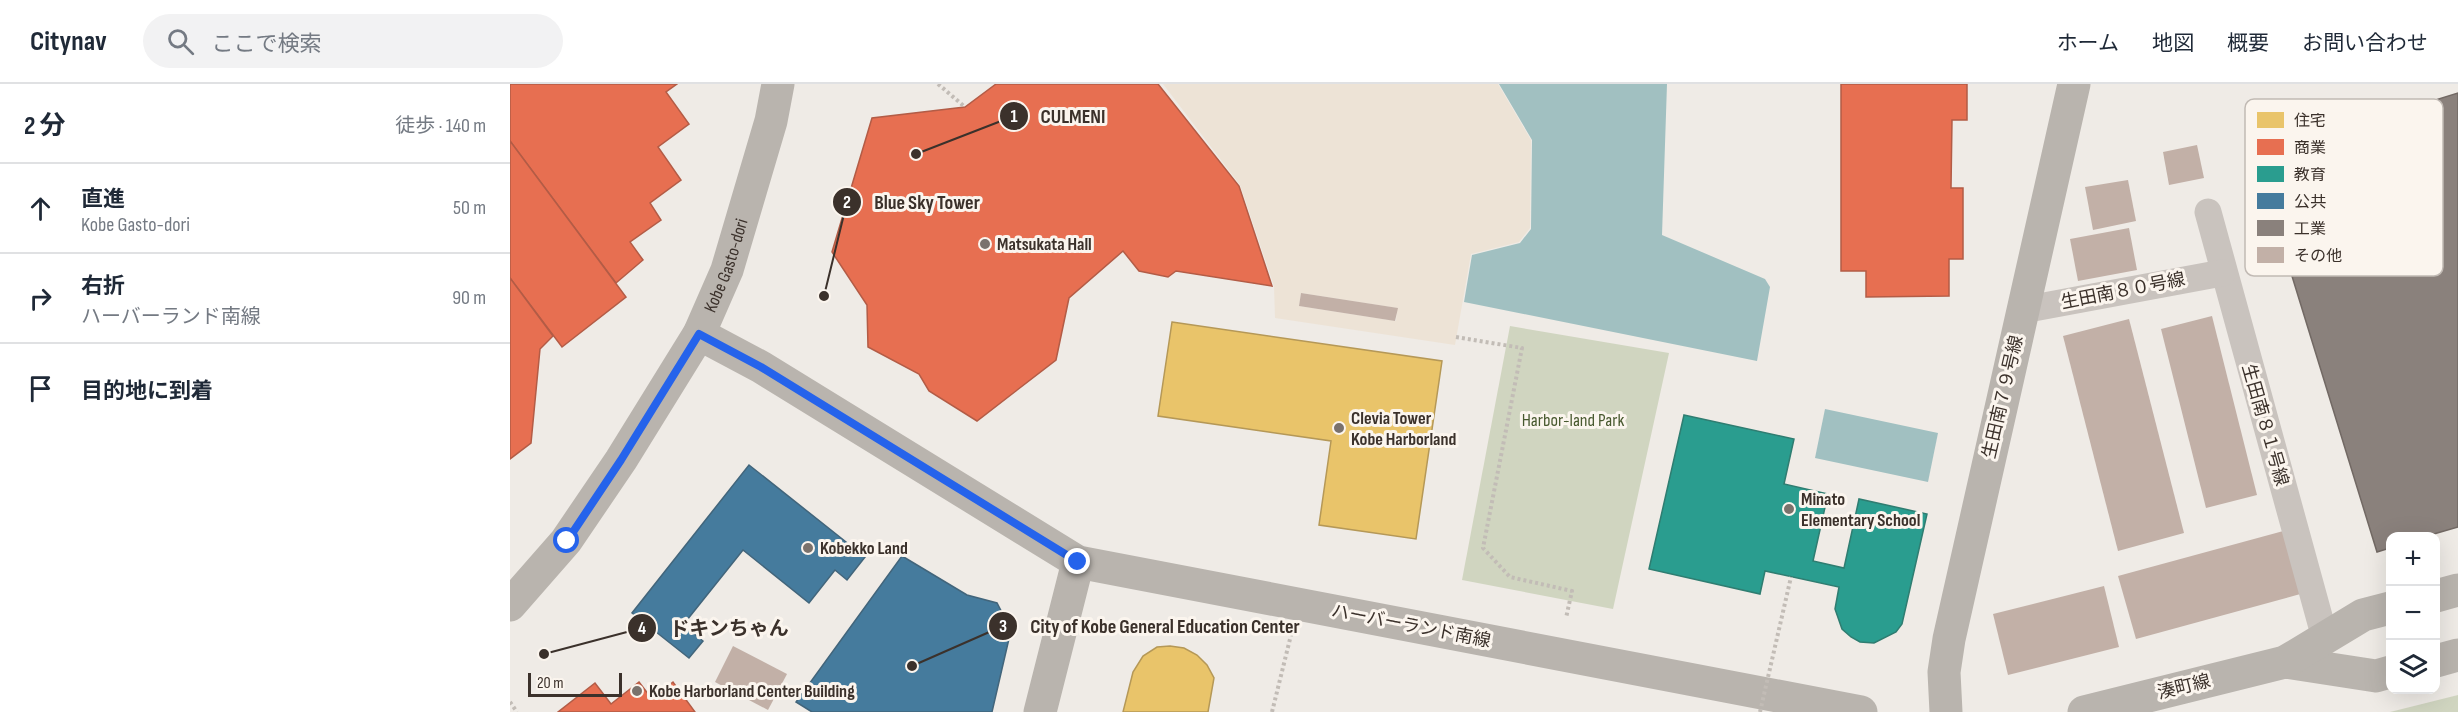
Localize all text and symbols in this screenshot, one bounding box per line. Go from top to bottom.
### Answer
search box [143,14,563,68]
text: Citynav [30,25,107,58]
icon: search [164,25,197,58]
text: ここで検索 [212,31,322,58]
text: ホーム [2057,31,2119,56]
text: 地図 [2152,31,2194,56]
text: 概要 [2227,31,2269,56]
text: お問い合わせ [2302,31,2428,56]
callout: CULMENI [999,97,1118,135]
legend [2245,99,2443,276]
text: CULMENI [1041,105,1105,129]
text: 1 [1010,106,1018,127]
text: 2 分 [24,111,65,142]
text: 住宅 [2294,112,2326,131]
text: 徒歩 · 140 m [395,114,486,138]
text: 商業 [2294,139,2326,158]
text: 教育 [2294,166,2326,185]
callout: Blue Sky Tower [832,183,991,221]
text: 直進 [81,186,125,213]
text: Blue Sky Tower [874,191,980,215]
icon: ahead [24,192,57,225]
text: 2 [843,192,851,213]
text: 公共 [2294,193,2326,212]
text: 50 m [453,196,486,220]
text: Kobe Gasto-dori [81,213,190,237]
street label: Kobe Gasto-dori [699,216,752,316]
text: 工業 [2294,220,2326,239]
place label: Matsukata Hall [997,234,1092,255]
marker: Matsukata Hall [978,237,992,251]
text: その他 [2294,247,2342,266]
street label: 生田南８０号線 [2059,269,2187,313]
text: 右折 [81,273,125,300]
icon: right [24,282,57,315]
text: 90 m [452,286,486,310]
text: ハーバーランド南線 [81,305,261,329]
street label: 生田南７９号線 [1979,333,2027,461]
street label: 生田南８１号線 [2238,362,2292,488]
icon: arrive [24,372,57,405]
text: 目的地に到着 [81,378,213,405]
place label: Clevia Tower Kobe Harborland [1351,408,1456,450]
park label: Harbor-land Park [1522,410,1624,431]
marker: Clevia Tower Kobe Harborland [1332,421,1346,435]
place label: Minato Elementary School [1801,489,1920,531]
marker: Minato Elementary School [1782,502,1796,516]
route start [553,527,579,553]
map controls [2386,532,2440,694]
button: + [2386,532,2440,586]
place label: Kobekko Land [820,538,908,559]
marker: Kobekko Land [801,541,815,555]
route end [1064,548,1090,574]
button: − [2386,586,2440,640]
street label: ハーバーランド南線 [1330,600,1492,652]
callout: City of Kobe General Education Center [988,607,1312,645]
callout: ドキンちゃん [627,609,801,647]
text: City of Kobe General Education Center [1030,615,1300,639]
text: 3 [999,616,1007,637]
text: ドキンちゃん [669,617,789,641]
text: 4 [638,618,647,639]
button: layers [2386,640,2440,694]
scale bar [528,670,622,698]
street label: 湊町線 [2155,670,2213,704]
text: 20 m [537,674,564,693]
place label: Kobe Harborland Center Building [649,681,855,702]
marker: Kobe Harborland Center Building [630,684,644,698]

